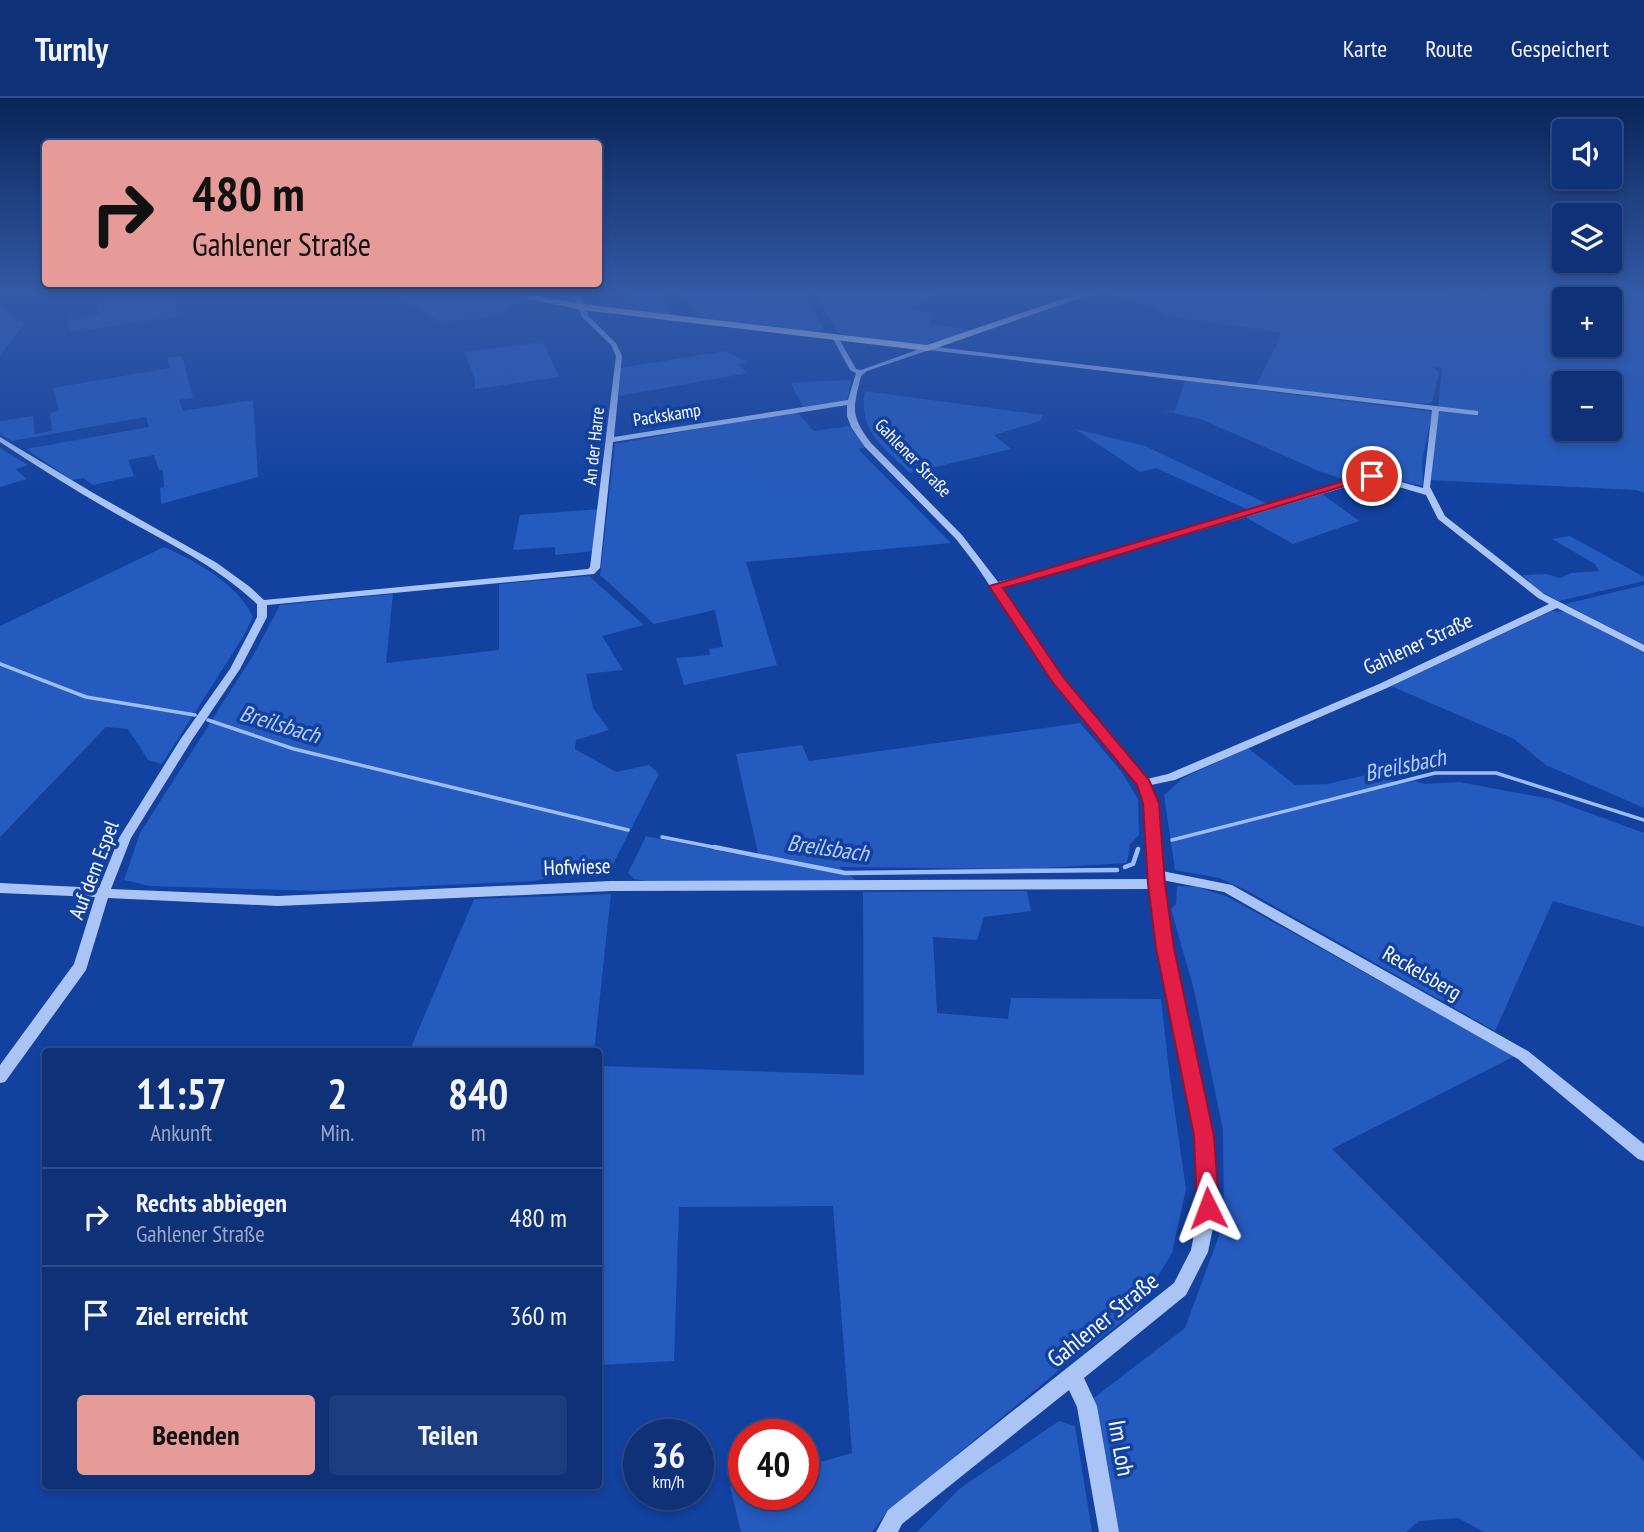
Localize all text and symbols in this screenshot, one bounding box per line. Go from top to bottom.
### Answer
text: Turnly [35,27,108,70]
text: Karte [1343,33,1387,64]
text: Route [1425,33,1473,64]
text: Gespeichert [1511,33,1609,64]
map controls [1552,119,1622,441]
button: sound [1552,119,1622,189]
text: 480 m [192,161,305,225]
icon: right [77,168,168,259]
button: layers [1552,203,1622,273]
text: Gahlener Straße [192,223,371,265]
button: + [1552,287,1622,357]
button: − [1552,371,1622,441]
street label: Packskamp [632,398,702,431]
street label: An der Harre [578,406,609,486]
street label: Gahlener Straße [870,413,957,502]
pin [1342,446,1402,506]
icon: arrive [1353,457,1391,495]
street label: Gahlener Straße [1359,606,1477,681]
water label: Breilsbach [237,698,326,750]
water label: Breilsbach [1362,741,1450,787]
street label: Auf dem Espel [62,817,125,923]
water label: Breilsbach [785,827,873,868]
street label: Hofwiese [543,852,611,881]
street label: Reckelsberg [1378,939,1466,1006]
text: 11:57 [136,1066,227,1121]
text: 2 [327,1066,347,1121]
text: 840 [448,1066,508,1121]
text: Ankunft [150,1118,212,1147]
text: Min. [320,1118,354,1147]
text: m [471,1118,486,1147]
position arrow [1171,1171,1245,1245]
text: Rechts abbiegen [136,1186,287,1219]
icon: right [77,1198,115,1236]
text: 480 m [509,1201,567,1234]
text: Gahlener Straße [136,1219,265,1248]
street label: Gahlener Straße [1041,1265,1165,1374]
icon: arrive [77,1296,115,1334]
text: Ziel erreicht [136,1299,248,1332]
text: 360 m [509,1299,567,1332]
button: Beenden [77,1395,315,1475]
button: Teilen [329,1395,567,1475]
street label: Im Loh [1101,1418,1142,1478]
speed limit sign: 40 [728,1419,819,1510]
text: 36 [652,1432,685,1478]
text: km/h [653,1470,684,1493]

